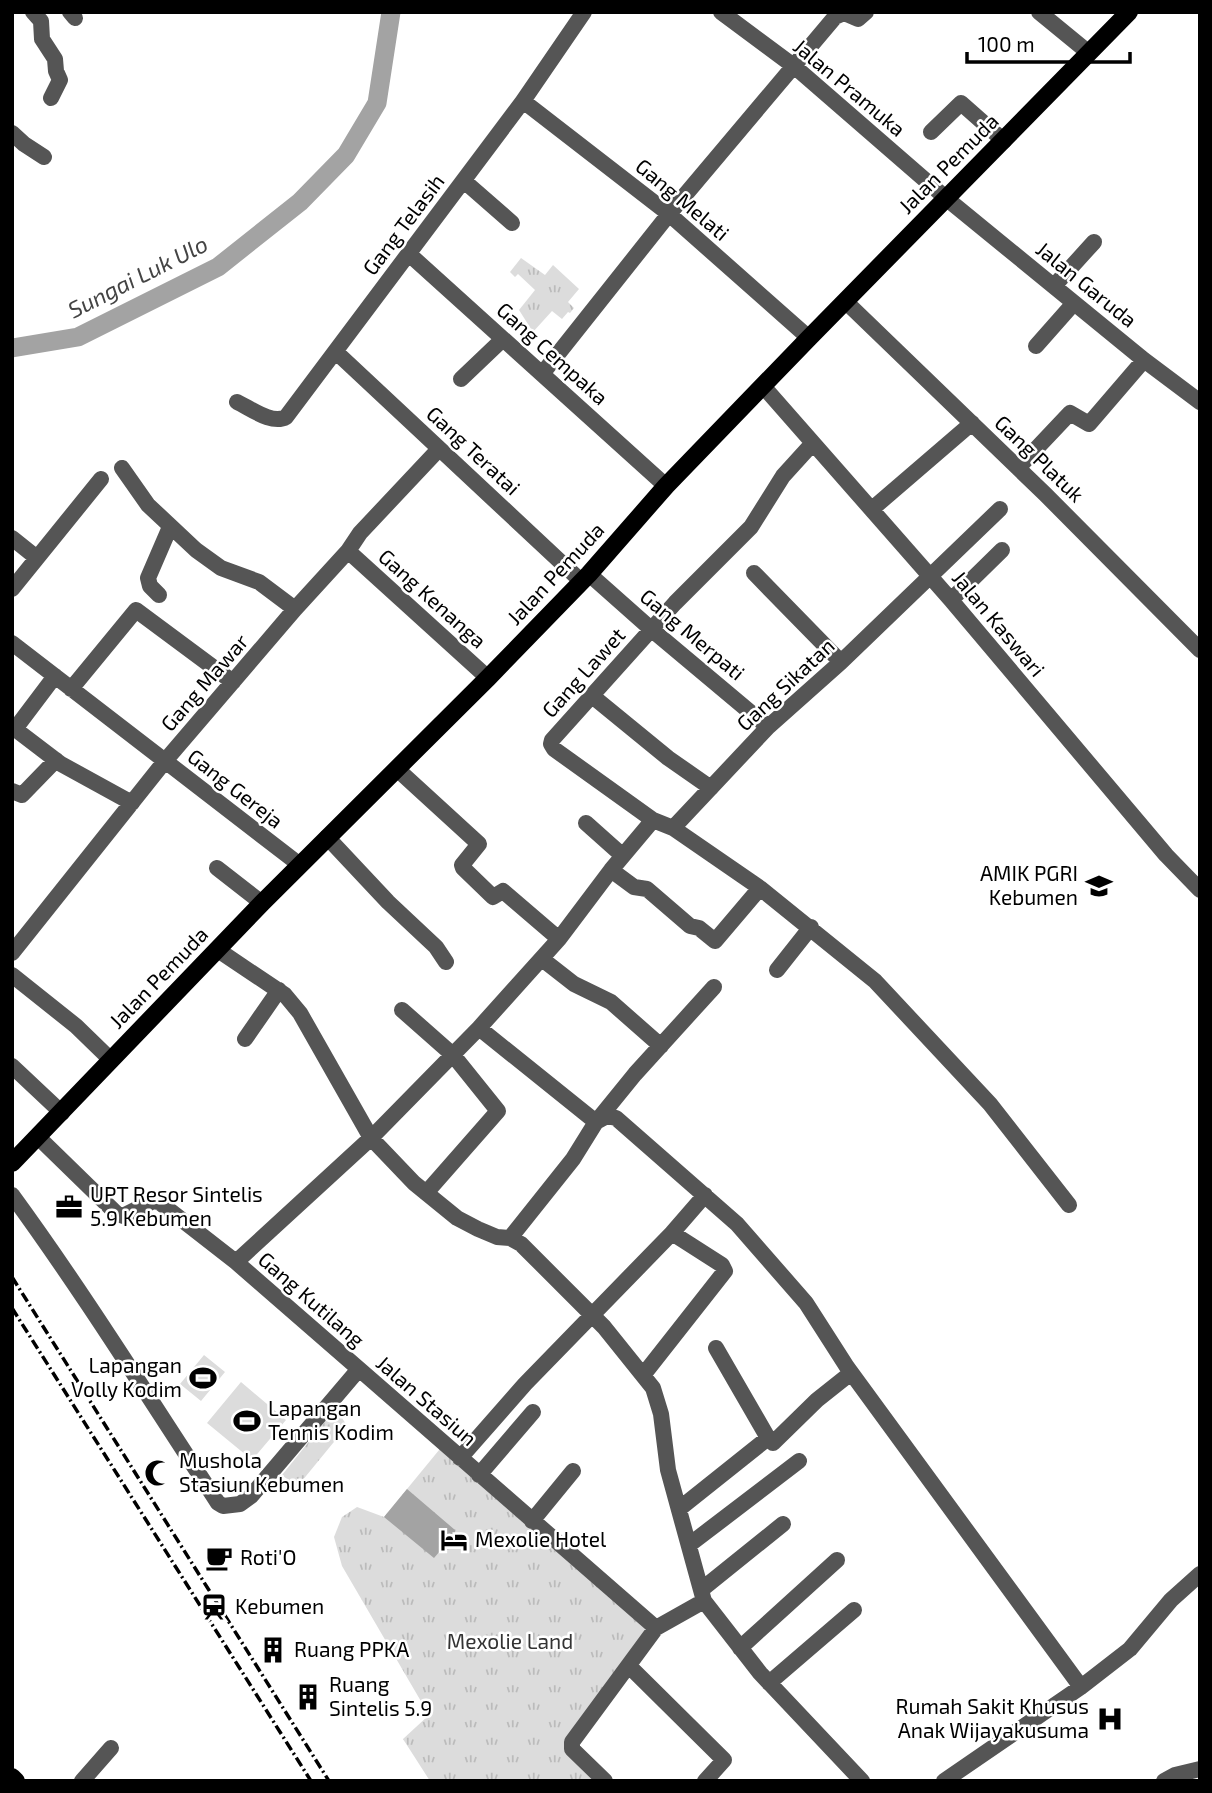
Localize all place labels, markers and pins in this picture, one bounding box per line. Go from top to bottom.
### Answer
place label: AMIK PGRI Kebumen [980,860,1078,909]
school or university icon: AMIK PGRI Kebumen [1084,871,1114,901]
place label: UPT Resor Sintelis 5.9 Kebumen [90,1181,263,1230]
office icon: UPT Resor Sintelis 5.9 Kebumen [54,1192,84,1222]
place label: Lapangan Volly Kodim [71,1352,182,1401]
sports icon: Lapangan Volly Kodim [188,1363,218,1393]
place label: Lapangan Tennis Kodim [268,1395,394,1444]
sports icon: Lapangan Tennis Kodim [232,1406,262,1436]
place label: Mushola Stasiun Kebumen [179,1447,344,1496]
mosque icon: Mushola Stasiun Kebumen [143,1458,173,1488]
hotel icon: Mexolie Hotel [439,1525,469,1555]
place label: Mexolie Hotel [475,1526,607,1551]
cafe icon: Roti'O [204,1543,234,1573]
place label: Roti'O [240,1544,296,1569]
station icon: Kebumen [199,1592,229,1622]
place label: Kebumen [235,1593,324,1618]
building icon: Ruang PPKA [258,1635,288,1665]
place label: Ruang PPKA [294,1636,409,1661]
place label: Ruang Sintelis 5.9 [329,1671,432,1720]
building icon: Ruang Sintelis 5.9 [293,1682,323,1712]
place label: Rumah Sakit Khusus Anak Wijayakusuma [895,1693,1089,1743]
hospital icon: Rumah Sakit Khusus Anak Wijayakusuma [1095,1704,1125,1734]

